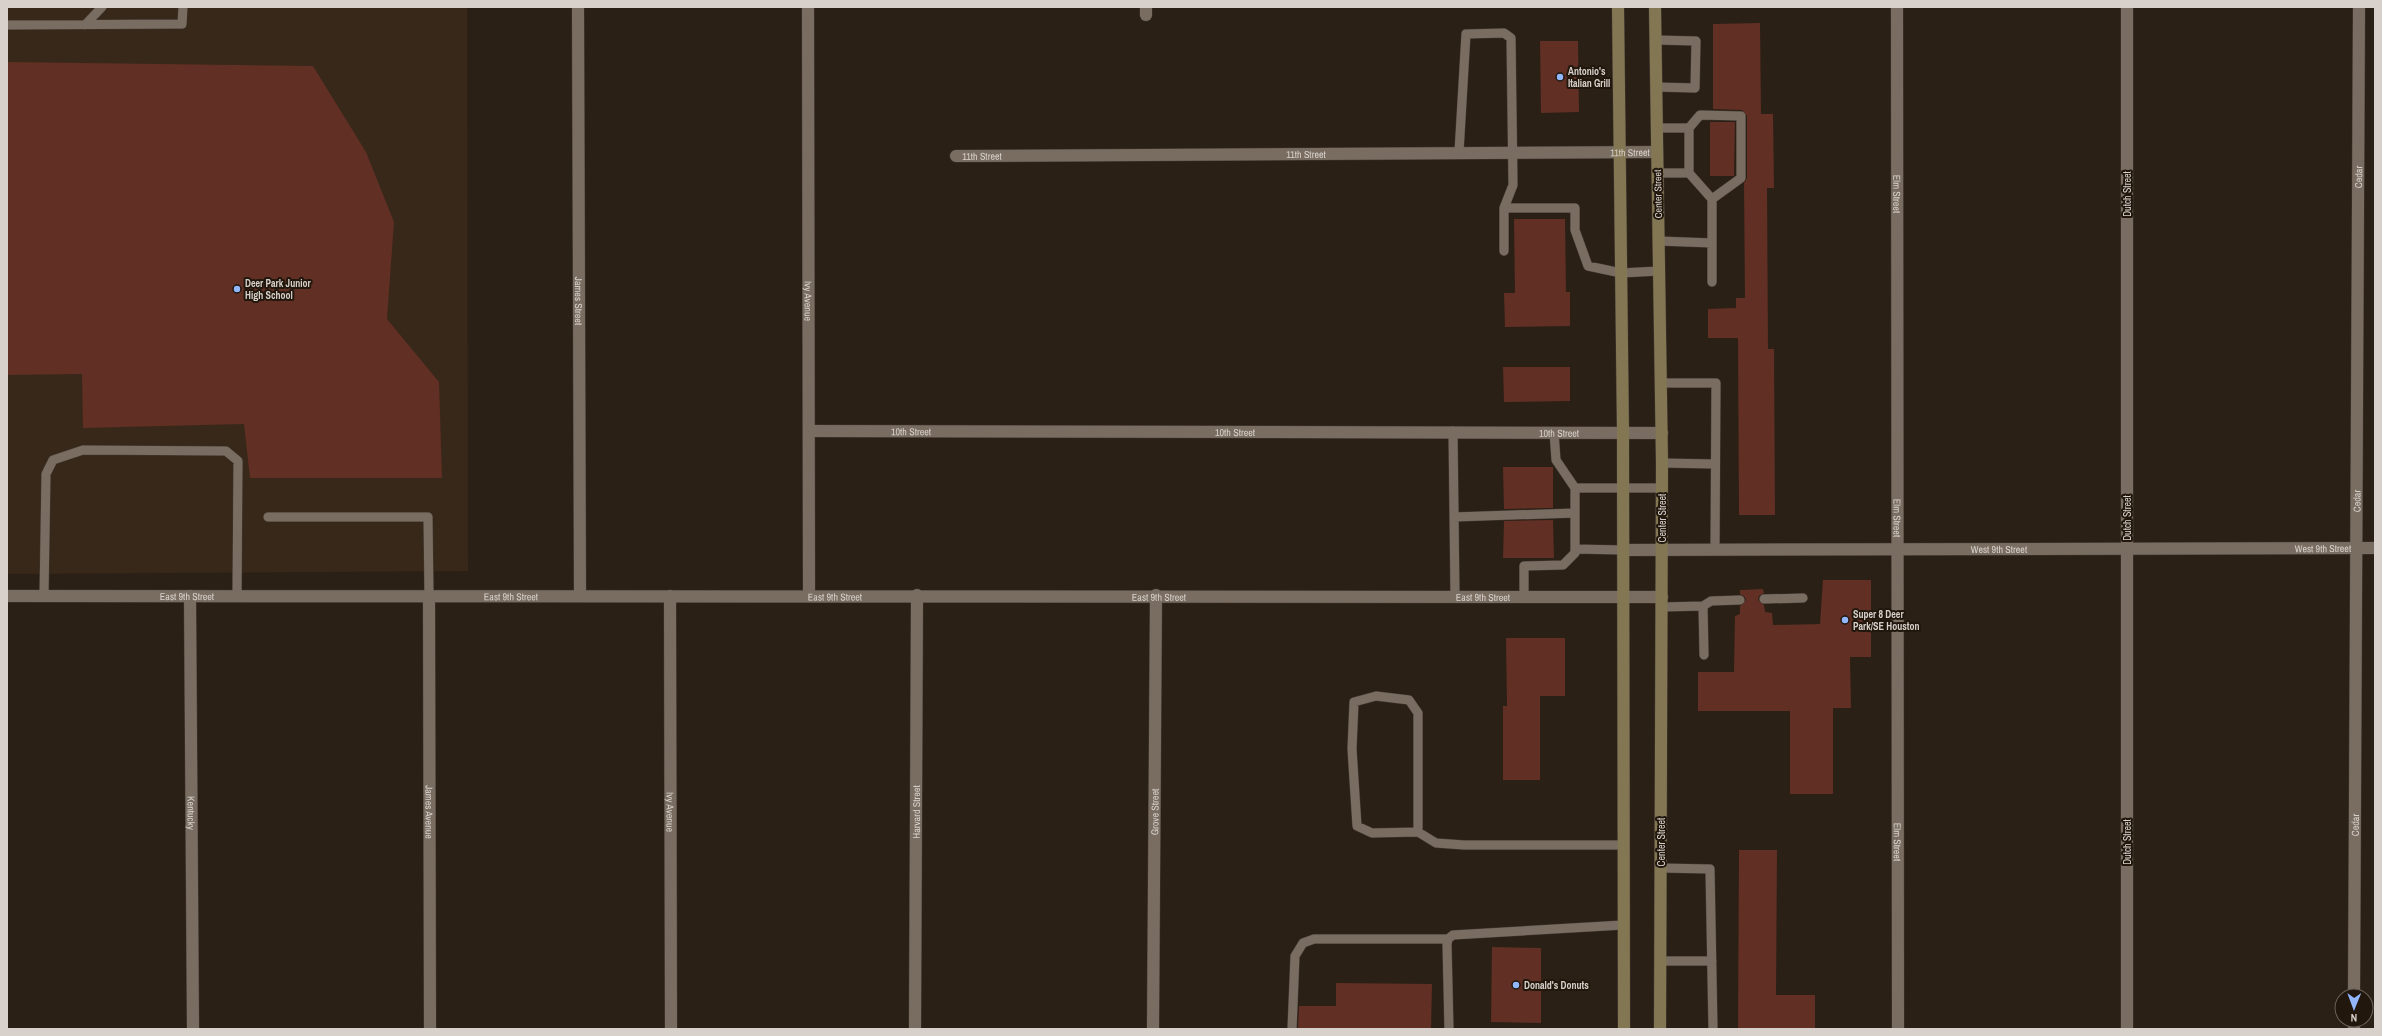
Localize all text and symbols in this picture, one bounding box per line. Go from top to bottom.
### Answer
place label: Antonio's Italian Grill [1568,65,1610,90]
marker: Antonio's Italian Grill [1555,72,1565,82]
street label: 11th Street [1610,146,1651,159]
street label: 11th Street [1286,147,1327,161]
street label: 11th Street [962,149,1003,162]
street label: Cedar [2352,166,2365,188]
street label: Center Street [1651,169,1665,219]
street label: Dutch Street [2121,170,2134,217]
street label: Elm Street [1891,175,1904,214]
place label: Deer Park Junior High School [245,277,311,302]
street label: James Street [572,277,586,326]
street label: Ivy Avenue [802,281,815,321]
marker: Deer Park Junior High School [232,284,242,294]
street label: 10th Street [891,425,932,438]
street label: 10th Street [1215,425,1256,439]
street label: 10th Street [1539,426,1580,439]
street label: Cedar [2350,490,2363,512]
street label: Center Street [1656,493,1669,542]
street label: Dutch Street [2121,494,2134,541]
street label: Elm Street [1891,499,1904,538]
street label: West 9th Street [1971,542,2028,556]
street label: West 9th Street [2295,542,2352,555]
street label: East 9th Street [160,590,215,603]
street label: East 9th Street [484,590,539,603]
street label: East 9th Street [808,590,863,603]
street label: East 9th Street [1132,590,1187,603]
street label: East 9th Street [1456,590,1511,603]
place label: Super 8 Deer Park/SE Houston [1853,608,1920,633]
marker: Super 8 Deer Park/SE Houston [1840,615,1850,625]
street label: James Avenue [423,785,436,839]
street label: Harvard Street [909,785,923,839]
street label: Grove Street [1148,788,1161,835]
street label: Ivy Avenue [664,792,677,832]
street label: Kentucky [185,796,198,831]
street label: Cedar [2348,814,2361,836]
street label: Center Street [1655,817,1668,866]
street label: Dutch Street [2121,818,2134,865]
street label: Elm Street [1891,823,1904,862]
place label: Donald's Donuts [1524,979,1589,992]
marker: Donald's Donuts [1511,980,1521,990]
north arrow [2334,988,2374,1028]
text: N [2350,1011,2357,1025]

